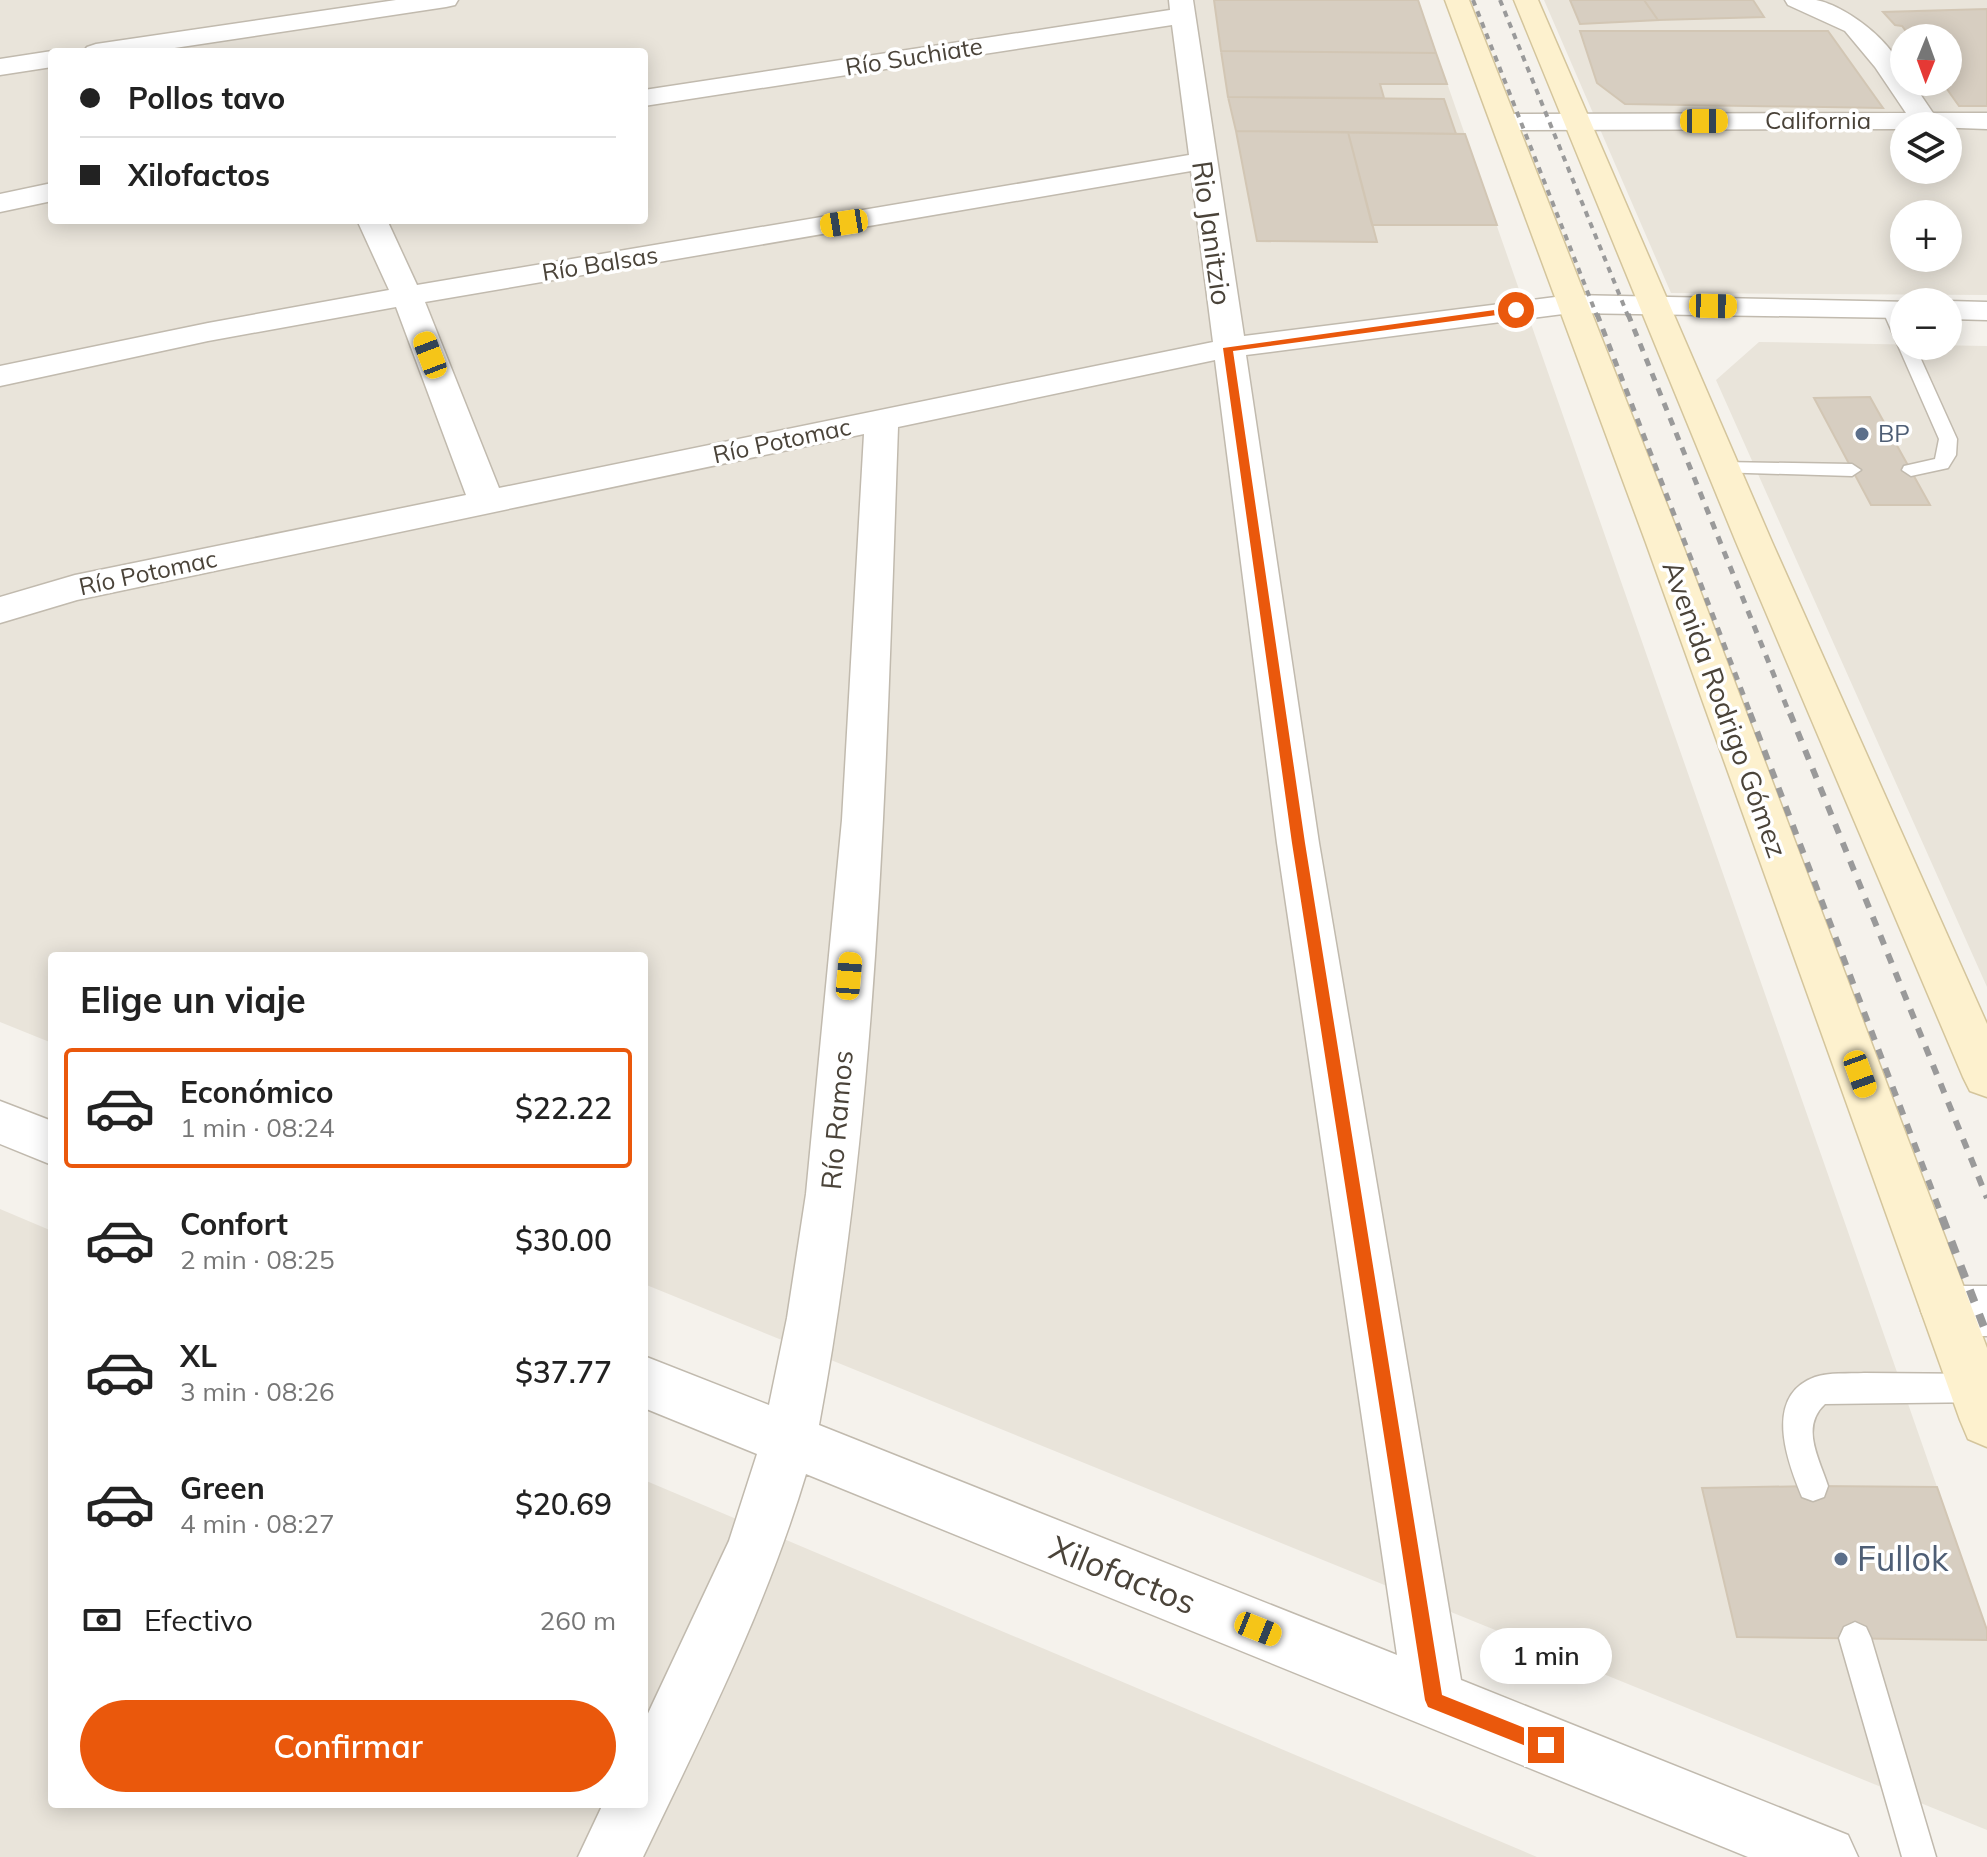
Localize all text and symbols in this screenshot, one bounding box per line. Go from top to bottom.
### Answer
north arrow [1890,24,1962,96]
map controls [1890,24,1962,360]
street label: Río Suchiate [843,30,985,82]
text: Pollos tavo [128,79,285,117]
street label: California [1765,105,1871,135]
car [1680,109,1728,133]
button: layers [1890,112,1962,184]
text: Xilofactos [128,156,270,194]
street label: Rio Janitzio [1185,158,1240,307]
button: + [1890,200,1962,272]
car [818,207,870,239]
street label: Río Balsas [540,239,660,287]
button: − [1890,288,1962,360]
route start [1498,292,1534,328]
car [1689,294,1737,318]
car [410,328,450,382]
street label: Río Potomac [710,411,854,469]
place label: BP [1878,418,1910,448]
marker: BP [1853,425,1871,443]
street label: Río Potomac [76,543,220,601]
street label: Avenida Rodrigo Gómez [1655,556,1795,862]
car [835,951,863,1001]
text: Elige un viaje [80,977,306,1022]
car [1841,1047,1879,1101]
street label: Río Ramos [813,1049,860,1191]
icon: car [84,1072,156,1144]
text: Económico [180,1073,334,1111]
text: $22.22 [515,1089,612,1127]
text: 1 min · 08:24 [180,1111,335,1144]
icon: car [84,1204,156,1276]
text: Confort [180,1205,288,1243]
text: $30.00 [515,1221,612,1259]
text: 2 min · 08:25 [180,1243,335,1276]
icon: car [84,1336,156,1408]
text: XL [180,1337,217,1375]
text: $37.77 [515,1353,612,1391]
text: 3 min · 08:26 [180,1375,335,1408]
icon: car [84,1468,156,1540]
text: Green [180,1469,265,1507]
text: $20.69 [515,1485,612,1523]
text: 4 min · 08:27 [180,1507,335,1540]
street label: Xilofactos [1044,1526,1203,1623]
place label: Fullok [1857,1537,1949,1580]
marker: Fullok [1832,1550,1850,1568]
icon: cash [80,1598,124,1642]
text: Efectivo [144,1601,253,1639]
text: 260 m [540,1604,616,1637]
car [1231,1609,1285,1649]
callout: 1 min [1480,1629,1612,1685]
text: 1 min [1512,1639,1580,1672]
button: Confirmar [80,1700,616,1792]
route end [1528,1727,1564,1763]

